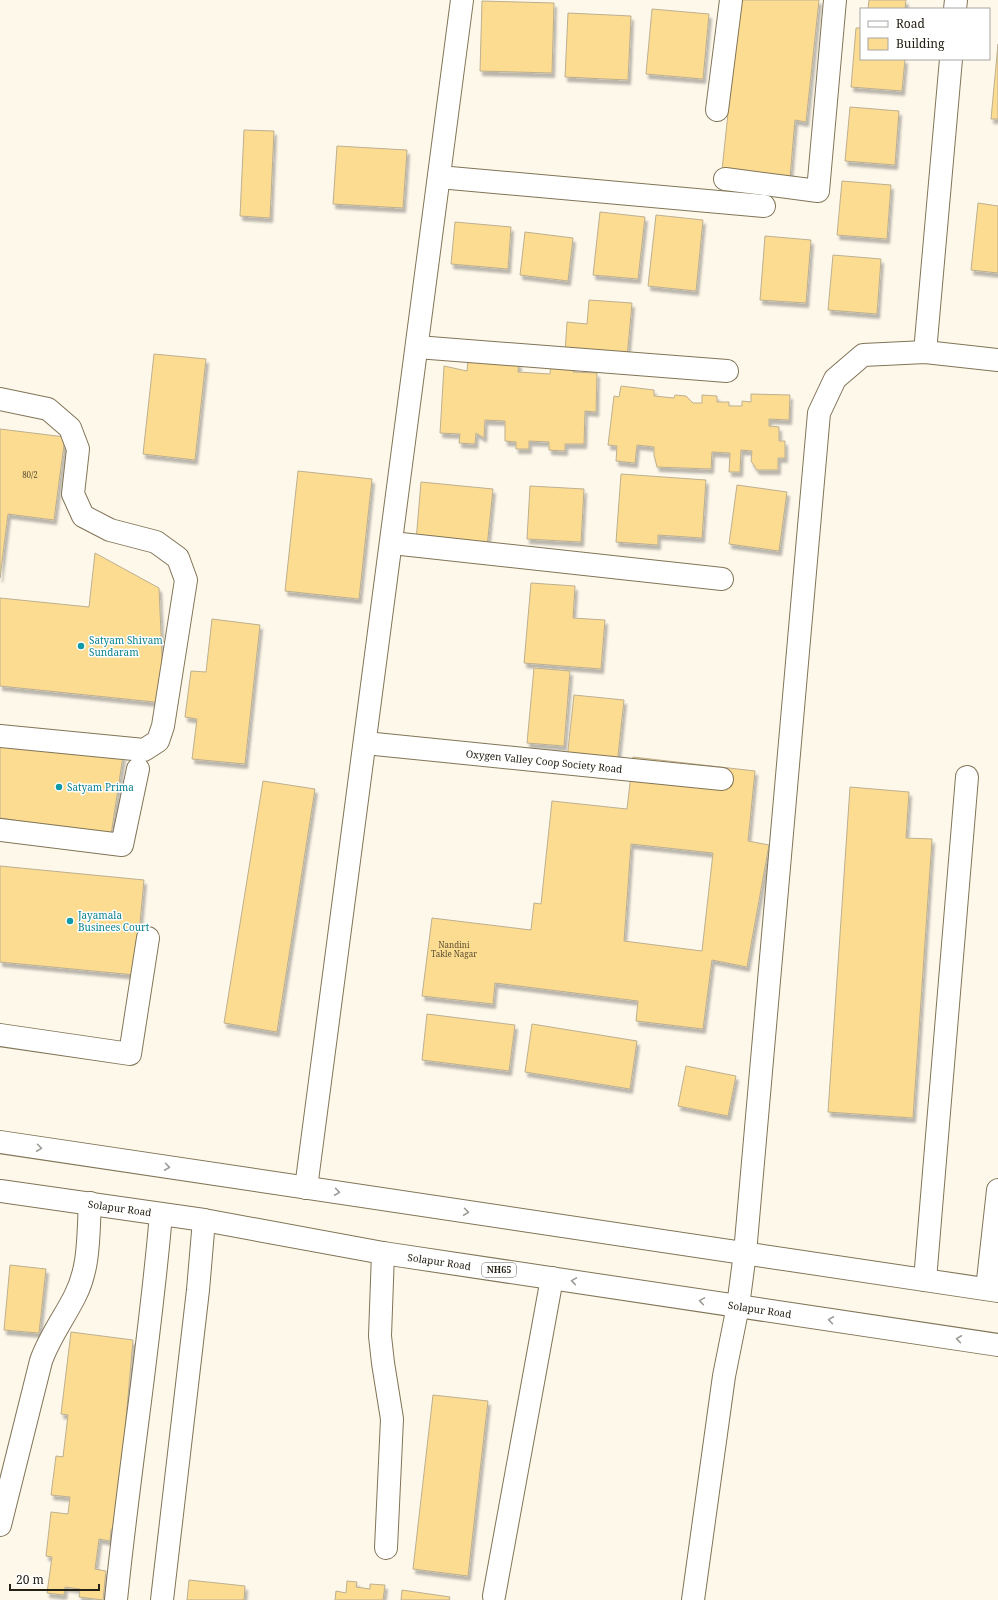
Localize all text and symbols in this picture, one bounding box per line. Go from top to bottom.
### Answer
legend [860,8,990,60]
text: Road [896,15,926,32]
text: Building [896,35,945,52]
house number: 80/2 [22,469,38,480]
place label: Satyam Shivam Sundaram [89,633,163,659]
marker: Satyam Shivam Sundaram [76,641,86,651]
street label: Oxygen Valley Coop Society Road [465,746,623,776]
place label: Satyam Prima [67,780,134,794]
marker: Satyam Prima [54,782,64,792]
place label: Jayamala Businees Court [77,908,150,934]
marker: Jayamala Businees Court [65,916,75,926]
house number: Nandini Takle Nagar [431,939,477,959]
one-way arrow [35,1143,42,1152]
one-way arrow [164,1162,170,1171]
one-way arrow [334,1188,340,1196]
street label: Solapur Road [87,1197,152,1219]
one-way arrow [463,1207,469,1216]
street label: Solapur Road [407,1250,472,1273]
road number: NH65 [482,1263,516,1277]
one-way arrow [571,1277,577,1286]
one-way arrow [699,1297,705,1306]
street label: Solapur Road [727,1298,792,1321]
one-way arrow [828,1316,834,1325]
one-way arrow [956,1335,963,1344]
scale bar [10,1566,99,1592]
text: 20 m [16,1571,44,1588]

